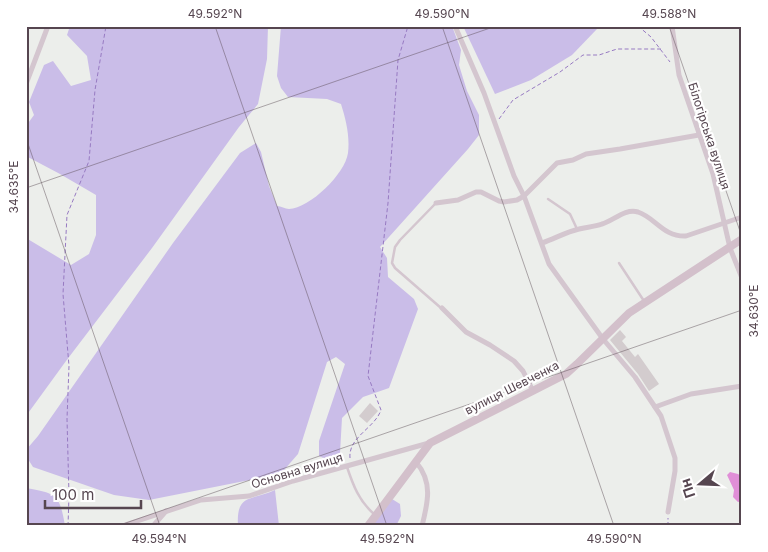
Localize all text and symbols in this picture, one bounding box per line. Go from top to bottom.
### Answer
text: 49.592°N [188,6,242,21]
text: 49.590°N [415,6,470,21]
text: 49.588°N [642,6,696,21]
street label: Білогірська вулиця [685,81,734,191]
text: 34.635°E [6,161,21,213]
text: 34.630°E [746,284,761,338]
street label: вулиця Шевченка [462,357,561,418]
street label: Основна вулиця [249,449,345,492]
north arrow [676,460,726,510]
scale bar [45,477,141,509]
text: Пн [676,477,698,500]
text: 100 m [52,485,94,504]
text: 49.594°N [132,531,186,546]
text: 49.592°N [360,531,414,546]
text: 49.590°N [587,531,642,546]

